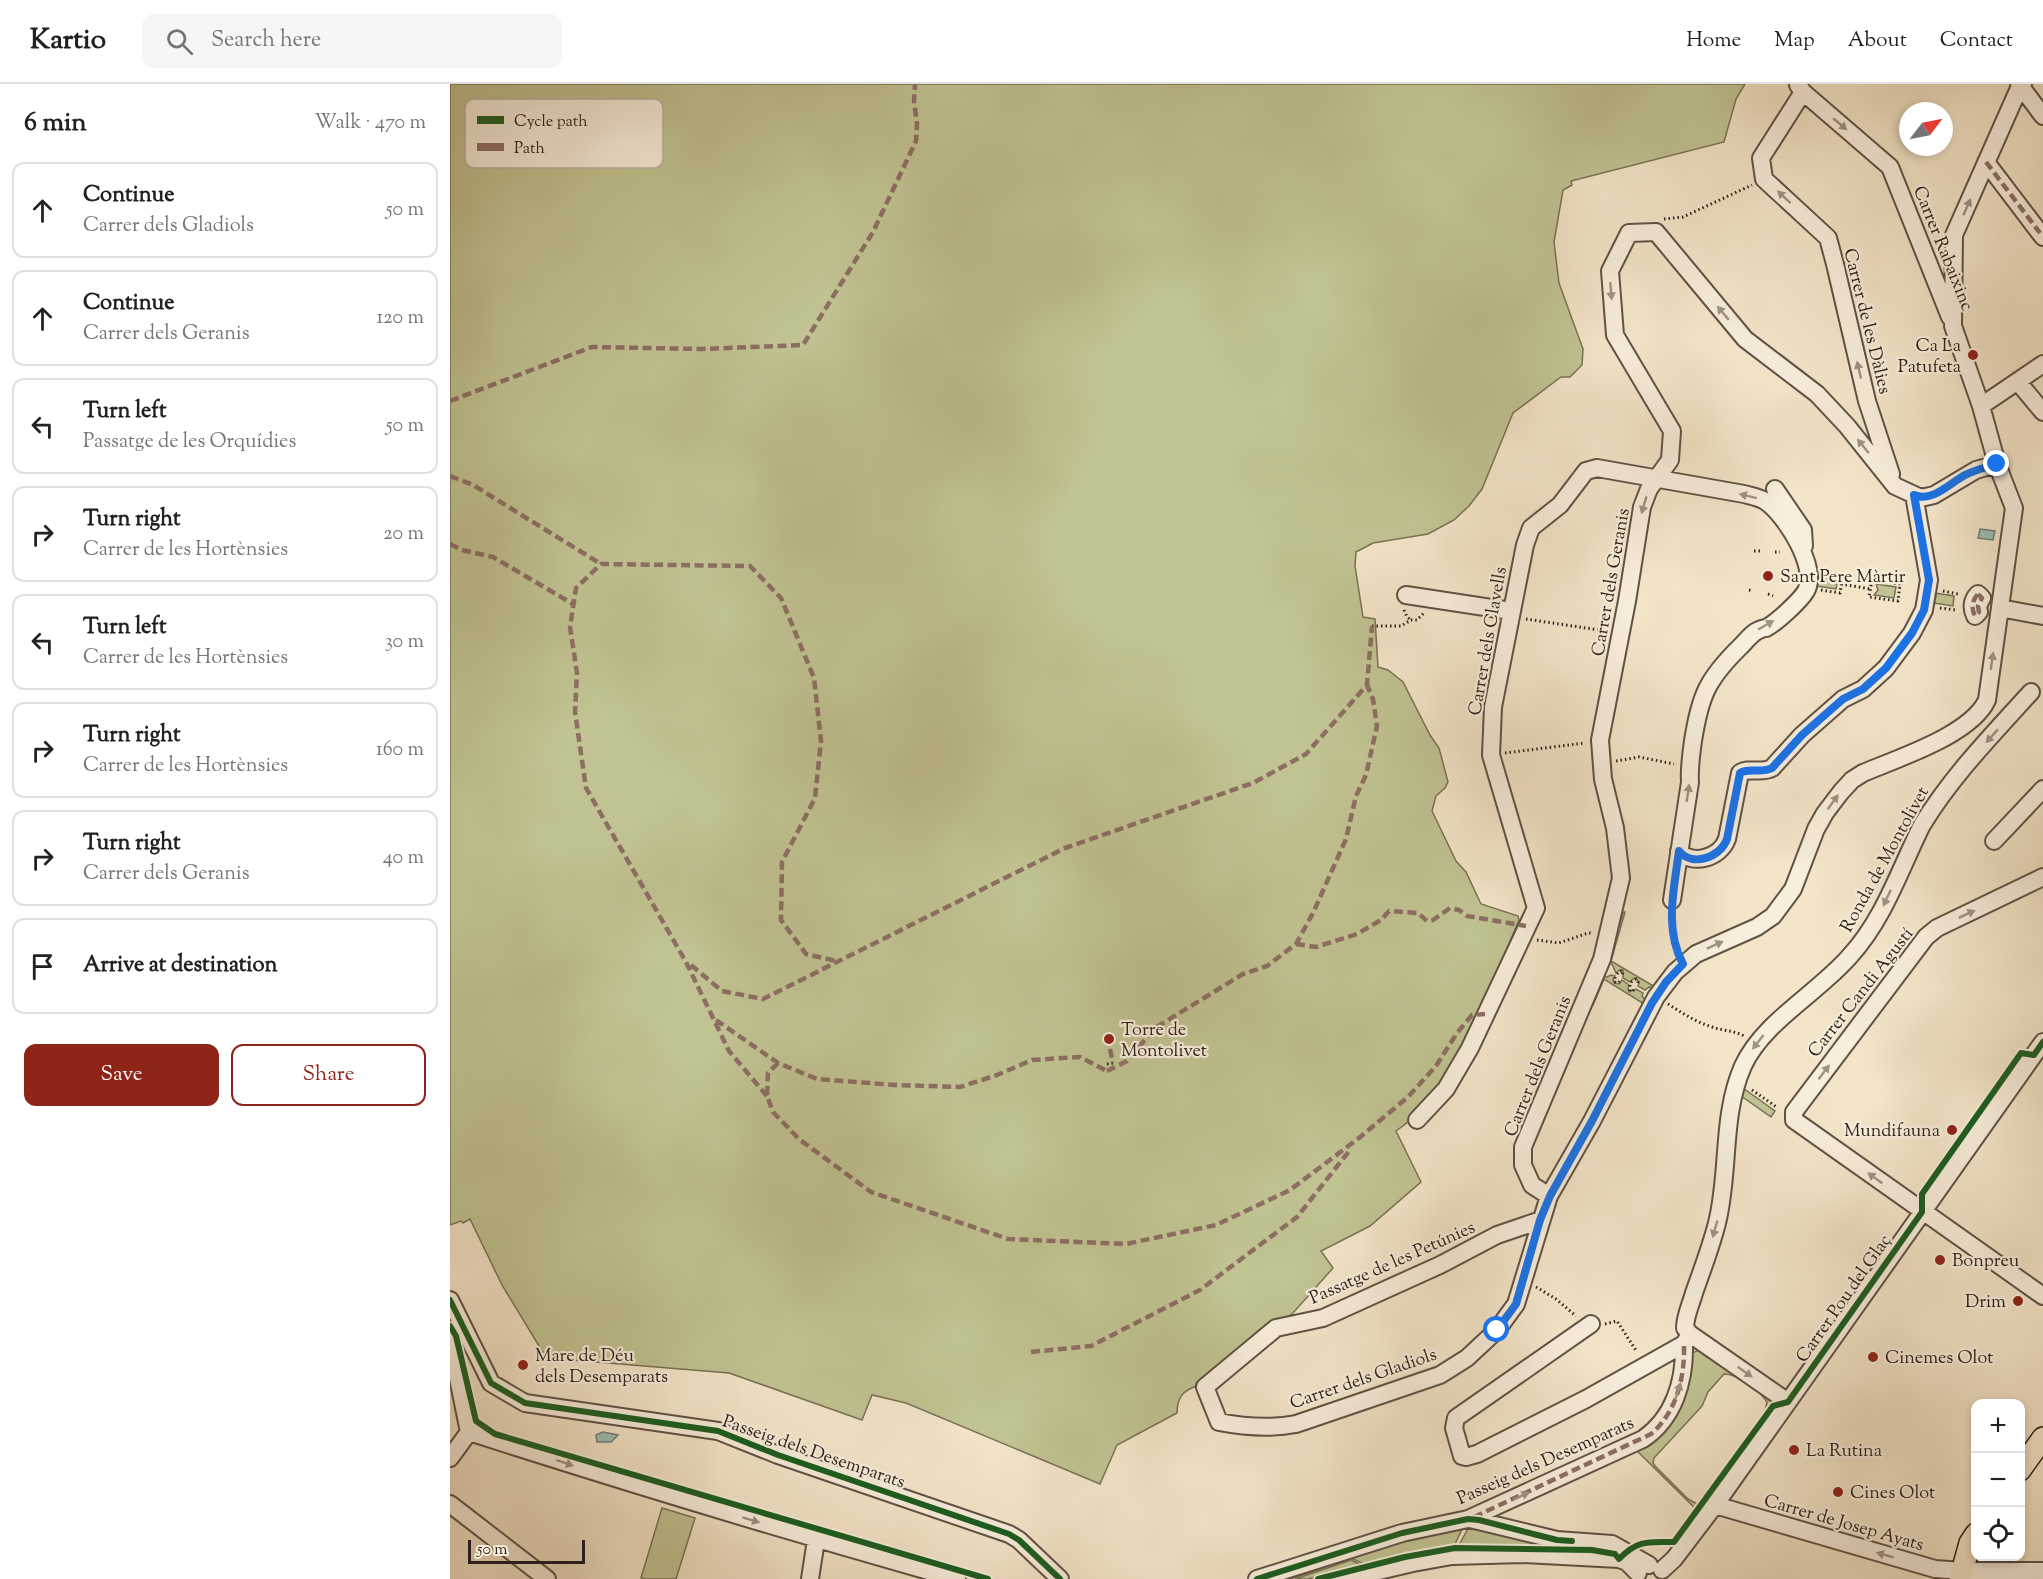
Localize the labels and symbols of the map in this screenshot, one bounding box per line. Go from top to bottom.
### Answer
legend [465,99,663,168]
north arrow [1899,102,1953,156]
text: Cycle path [514,111,588,134]
one-way arrow [1832,117,1848,130]
text: Path [514,138,545,161]
street label: Carrer Rabaixinc [1905,182,1979,315]
one-way arrow [1777,191,1791,205]
one-way arrow [1962,198,1971,215]
street label: Carrer de les Dàlies [1835,246,1897,397]
one-way arrow [1606,282,1616,301]
one-way arrow [1717,306,1730,321]
place label: Ca La Patufeta [1898,334,1961,381]
marker: Ca La Patufeta [1966,348,1980,362]
one-way arrow [1854,360,1864,379]
one-way arrow [1858,439,1870,454]
route end [1983,450,2009,476]
one-way arrow [1739,490,1757,500]
one-way arrow [1639,496,1648,514]
street label: Carrer dels Geranis [1586,506,1638,658]
street label: Carrer dels Clavells [1463,565,1515,718]
place label: Sant Pere Màrtir [1780,565,1906,591]
marker: Sant Pere Màrtir [1761,569,1775,583]
one-way arrow [1758,620,1774,631]
one-way arrow [1988,652,1997,671]
one-way arrow [1986,728,1999,743]
street label: Ronda de Montolivet [1835,782,1937,938]
one-way arrow [1684,783,1693,802]
one-way arrow [1827,795,1839,810]
one-way arrow [1882,890,1891,907]
one-way arrow [1958,910,1975,919]
street label: Carrer Candi Agustí [1802,923,1921,1064]
one-way arrow [1707,940,1725,950]
street label: Carrer dels Geranis [1499,992,1579,1141]
place label: Torre de Montolivet [1121,1018,1207,1065]
marker: Torre de Montolivet [1102,1032,1116,1046]
one-way arrow [1752,1034,1764,1050]
one-way arrow [1818,1064,1830,1080]
place label: Mundifauna [1844,1119,1940,1145]
marker: Mundifauna [1945,1123,1959,1137]
one-way arrow [1867,1172,1883,1184]
street label: Passatge de les Petúnies [1306,1216,1480,1312]
one-way arrow [1709,1220,1719,1238]
street label: Carrer Pou del Glaç [1791,1230,1899,1369]
place label: Bonpreu [1952,1249,2019,1275]
marker: Bonpreu [1933,1253,1947,1267]
place label: Drim [1965,1290,2006,1316]
marker: Drim [2011,1294,2025,1308]
route start [1483,1316,1509,1342]
street label: Carrer dels Gladiols [1287,1343,1441,1417]
place label: Mare de Déu dels Desemparats [535,1344,668,1391]
place label: Cinemes Olot [1885,1346,1993,1372]
marker: Cinemes Olot [1866,1350,1880,1364]
marker: Mare de Déu dels Desemparats [516,1358,530,1372]
one-way arrow [1737,1366,1753,1377]
one-way arrow [1673,1382,1683,1400]
street label: Passeig dels Desemparats [719,1409,908,1496]
street label: Passeig dels Desemparats [1453,1411,1639,1513]
place label: La Rutina [1806,1439,1882,1465]
marker: La Rutina [1787,1443,1801,1457]
one-way arrow [556,1459,574,1468]
place label: Cines Olot [1850,1481,1935,1507]
marker: Cines Olot [1831,1485,1845,1499]
street label: Carrer de Josep Ayats [1761,1489,1926,1559]
one-way arrow [1513,1491,1530,1500]
one-way arrow [742,1516,760,1525]
scale bar [468,1537,585,1564]
one-way arrow [1876,1550,1894,1559]

